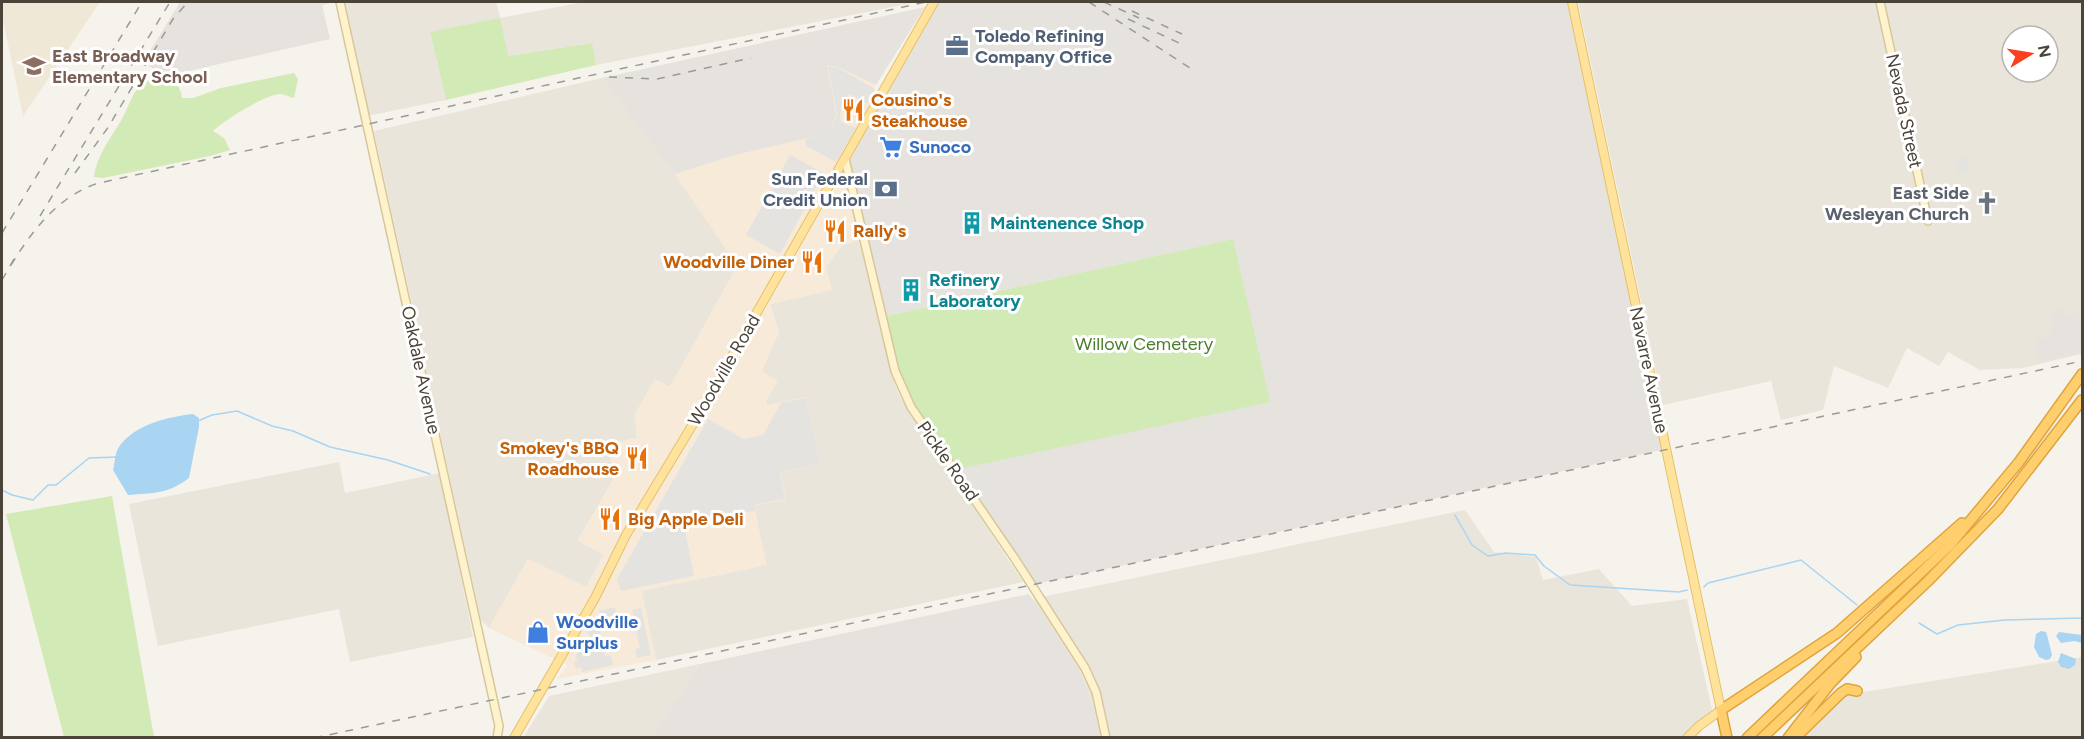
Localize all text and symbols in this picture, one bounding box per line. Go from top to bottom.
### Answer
north arrow [2000,24,2060,84]
place label: Toledo Refining Company Office [975,25,1112,68]
office icon: Toledo Refining Company Office [944,33,970,59]
text: N [2034,43,2055,59]
place label: East Broadway Elementary School [52,45,207,88]
street label: Nevada Street [1881,52,1927,170]
school or university icon: East Broadway Elementary School [21,53,47,79]
place label: Cousino's Steakhouse [871,89,968,132]
restaurant icon: Cousino's Steakhouse [840,97,866,123]
supermarket icon: Sunoco [878,134,904,160]
place label: Sunoco [909,136,971,158]
place label: Sun Federal Credit Union [763,168,868,211]
bank icon: Sun Federal Credit Union [873,176,899,202]
place label: East Side Wesleyan Church [1825,182,1969,225]
church icon: East Side Wesleyan Church [1974,190,2000,216]
building icon: Maintenence Shop [959,210,985,236]
place label: Maintenence Shop [990,212,1144,234]
restaurant icon: Rally's [822,218,848,244]
place label: Rally's [853,220,907,242]
restaurant icon: Woodville Diner [799,249,825,275]
place label: Woodville Diner [663,251,794,273]
place label: Refinery Laboratory [929,269,1021,312]
building icon: Refinery Laboratory [898,277,924,303]
street label: Oakdale Avenue [397,304,445,436]
street label: Navarre Avenue [1625,305,1673,435]
street label: Woodville Road [683,310,765,430]
park label: Willow Cemetery [1075,333,1214,355]
street label: Pickle Road [912,417,984,505]
place label: Smokey's BBQ Roadhouse [499,437,619,480]
restaurant icon: Smokey's BBQ Roadhouse [624,445,650,471]
restaurant icon: Big Apple Deli [597,506,623,532]
place label: Big Apple Deli [628,508,744,530]
place label: Woodville Surplus [556,611,638,654]
shop icon: Woodville Surplus [525,619,551,645]

